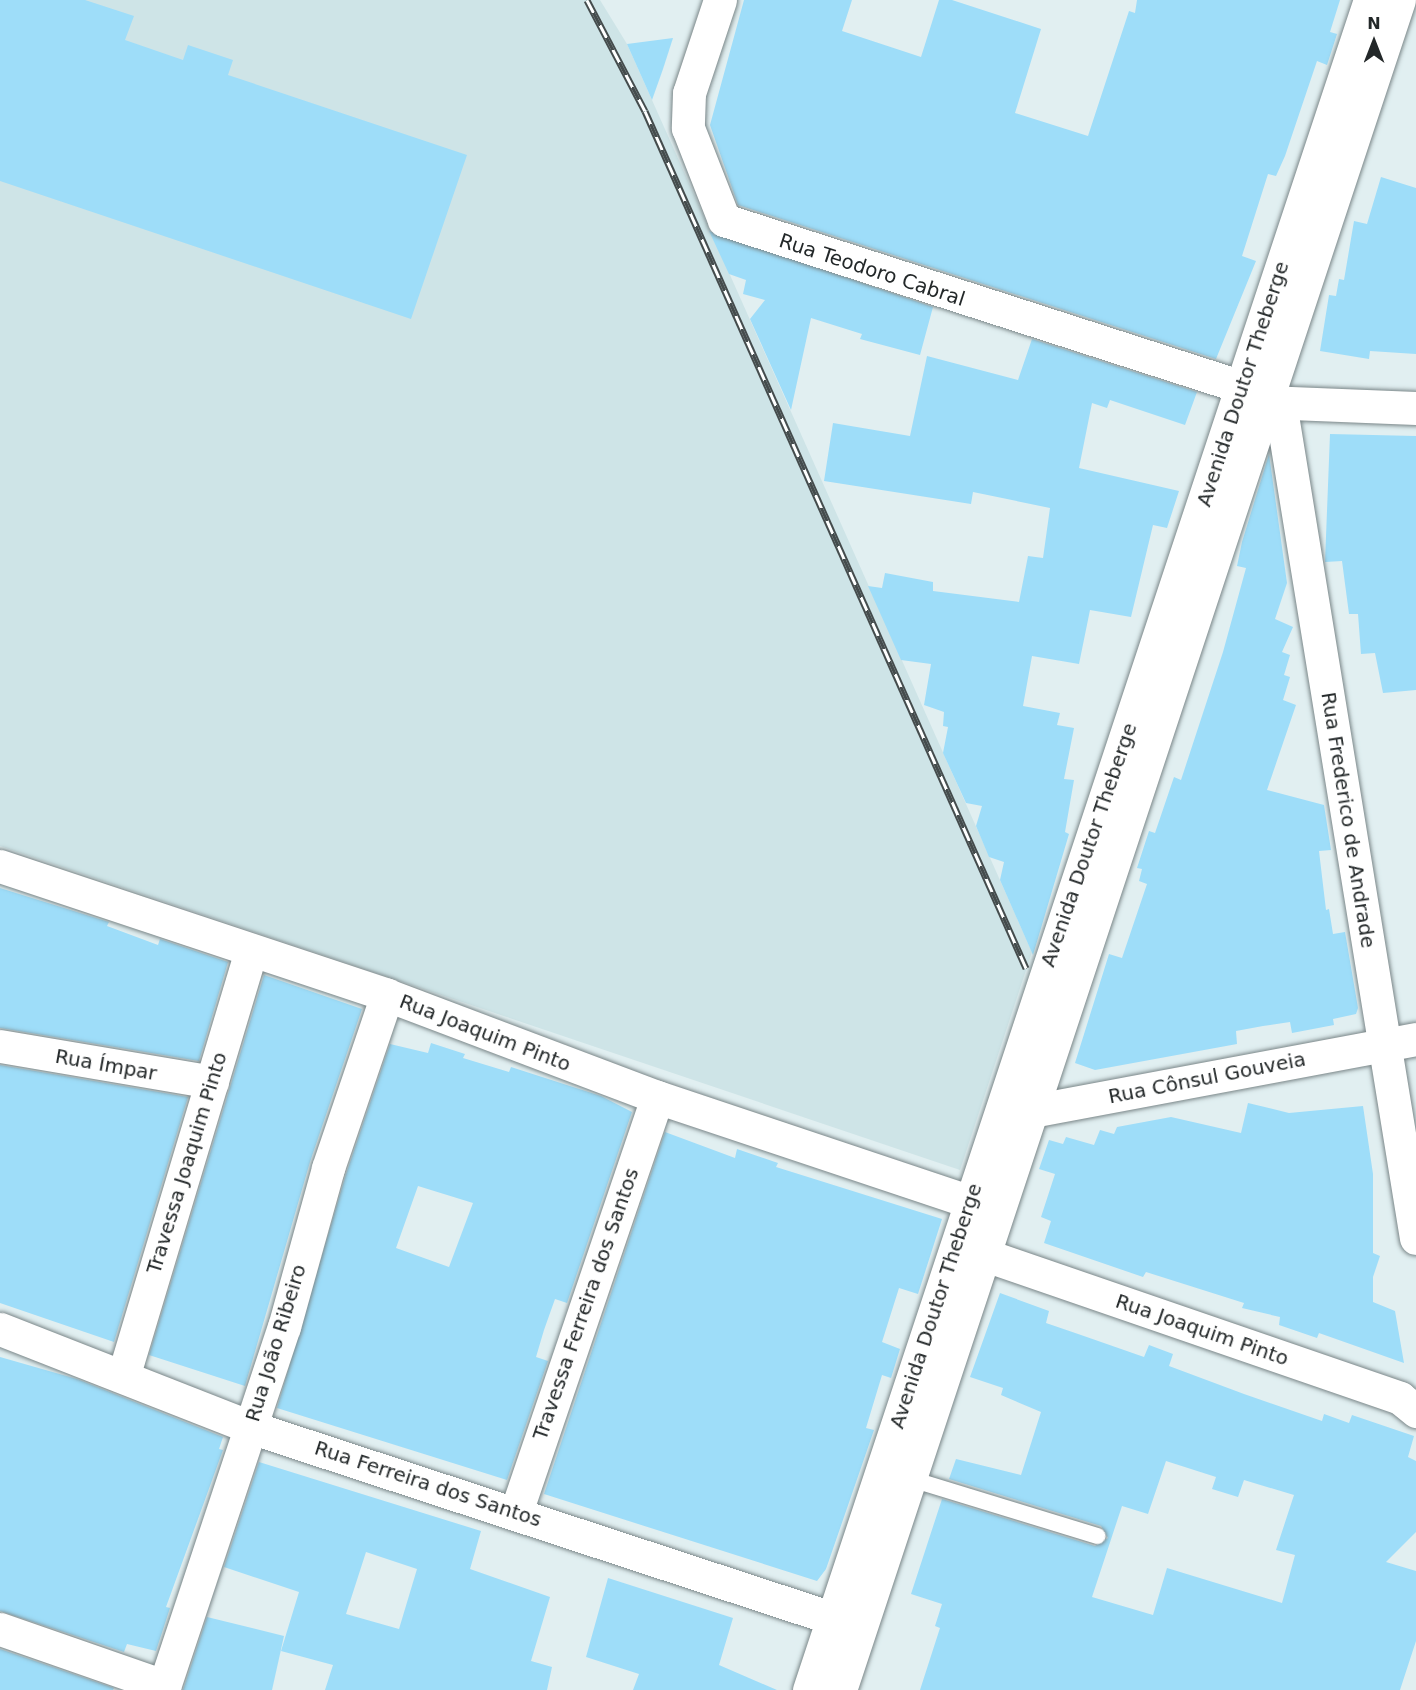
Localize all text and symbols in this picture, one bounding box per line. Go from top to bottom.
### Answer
north arrow [1344,12,1404,72]
text: N [1367,14,1381,33]
street label: Rua Teodoro Cabral [776,229,968,311]
street label: Avenida Doutor Theberge [1192,258,1294,510]
street label: Rua Frederico de Andrade [1316,690,1380,950]
street label: Avenida Doutor Theberge [1036,720,1142,970]
street label: Rua Joaquim Pinto [396,989,574,1077]
street label: Rua Ímpar [53,1044,159,1086]
street label: Rua Cônsul Gouveia [1106,1047,1308,1109]
street label: Travessa Joaquim Pinto [142,1049,232,1277]
street label: Travessa Ferreira dos Santos [528,1165,644,1443]
street label: Avenida Doutor Theberge [885,1180,987,1432]
street label: Rua João Ribeiro [241,1261,311,1425]
street label: Rua Joaquim Pinto [1112,1289,1292,1371]
street label: Rua Ferreira dos Santos [312,1436,544,1532]

